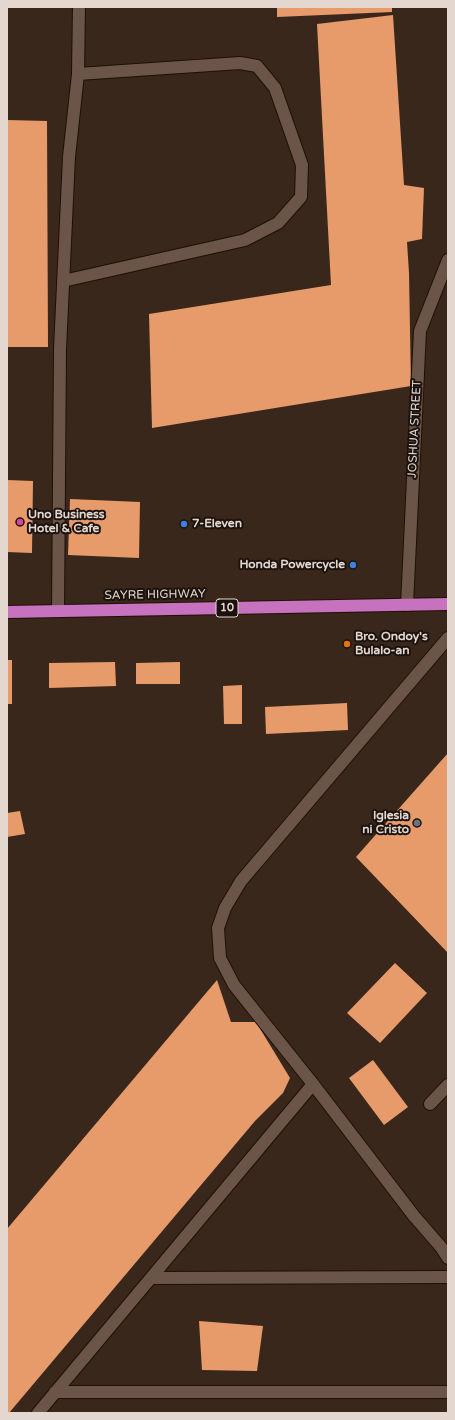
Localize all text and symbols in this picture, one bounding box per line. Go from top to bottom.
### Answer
street label: JOSHUA STREET [405,380,425,478]
place label: Uno Business Hotel & Cafe [28,508,105,536]
marker: Uno Business Hotel & Cafe [15,517,25,527]
place label: 7-Eleven [192,517,242,531]
marker: 7-Eleven [179,519,189,529]
place label: Honda Powercycle [239,558,345,572]
marker: Honda Powercycle [348,560,358,570]
street label: SAYRE HIGHWAY [104,587,206,603]
road number: 10 [216,599,238,617]
place label: Bro. Ondoy's Bulalo-an [355,630,428,658]
marker: Bro. Ondoy's Bulalo-an [342,639,352,649]
place label: Iglesia ni Cristo [362,809,409,837]
marker: Iglesia ni Cristo [412,818,422,828]

